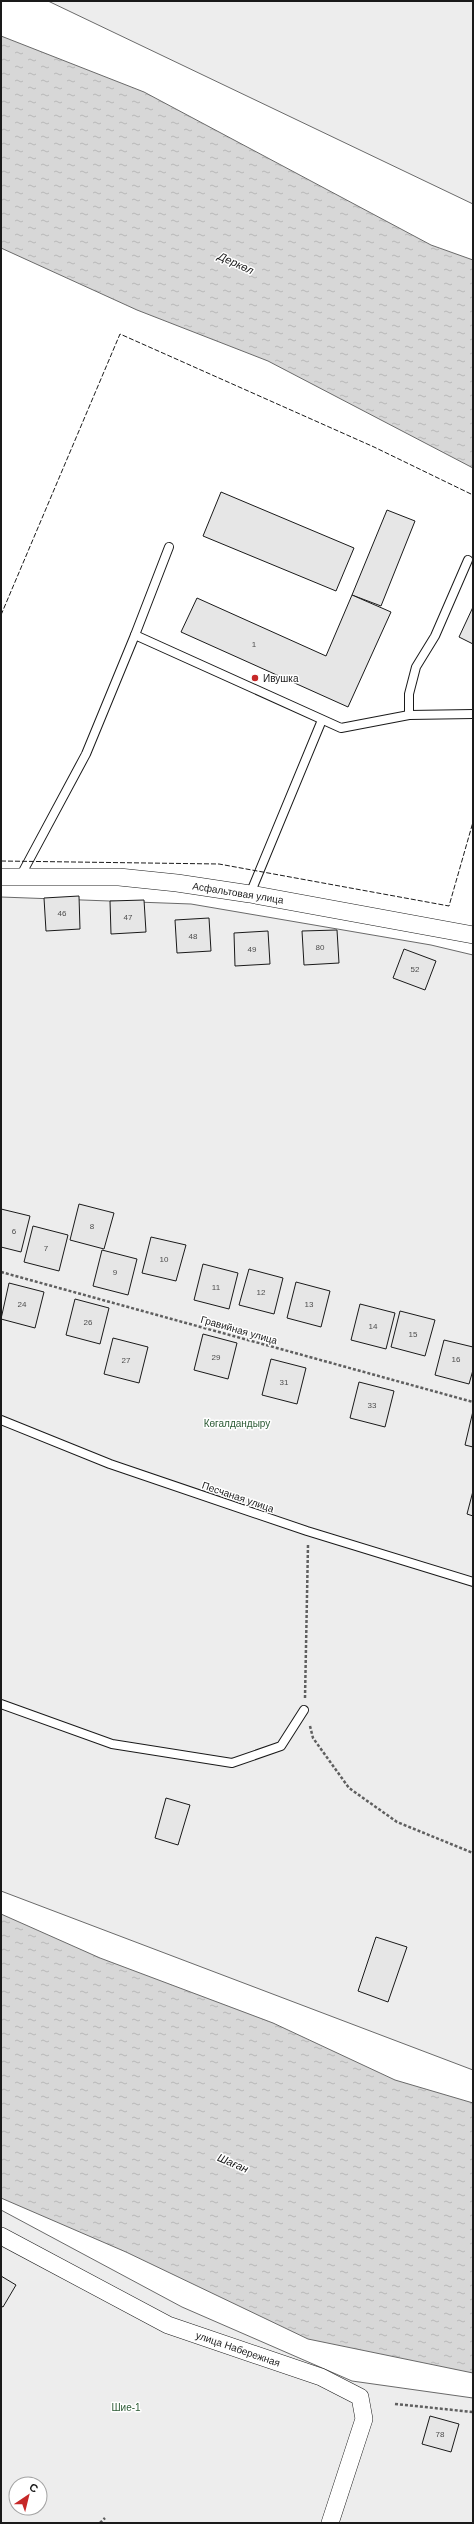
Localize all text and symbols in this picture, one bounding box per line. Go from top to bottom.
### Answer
water label: Деркөл [215,249,256,276]
house number: 1 [252,640,257,649]
marker: Ивушка [250,673,260,683]
place label: Ивушка [263,673,299,684]
street label: Асфальтовая улица [192,880,285,906]
house number: 46 [58,909,67,918]
house number: 47 [124,913,133,922]
house number: 48 [189,932,198,941]
house number: 80 [316,943,325,952]
house number: 49 [248,945,257,954]
house number: 52 [411,965,420,974]
house number: 8 [90,1222,95,1231]
house number: 6 [12,1227,17,1236]
house number: 7 [44,1244,49,1253]
house number: 10 [160,1255,169,1264]
house number: 9 [113,1268,118,1277]
house number: 11 [212,1283,221,1292]
house number: 12 [257,1288,266,1297]
house number: 24 [18,1300,27,1309]
house number: 13 [305,1300,314,1309]
street label: Гравийная улица [199,1314,279,1346]
house number: 26 [84,1318,93,1327]
house number: 14 [369,1322,378,1331]
house number: 15 [409,1330,418,1339]
house number: 29 [212,1353,221,1362]
house number: 16 [452,1355,461,1364]
house number: 27 [122,1356,131,1365]
house number: 31 [280,1378,289,1387]
house number: 33 [368,1401,377,1410]
park label: Көгалдандыру [204,1418,270,1429]
street label: Песчаная улица [201,1480,276,1515]
water label: Шаған [216,2151,250,2175]
street label: улица Набережная [194,2329,282,2369]
park label: Шие-1 [111,2402,141,2413]
house number: 78 [436,2430,445,2439]
north arrow [8,2476,48,2516]
text: С [27,2481,40,2495]

